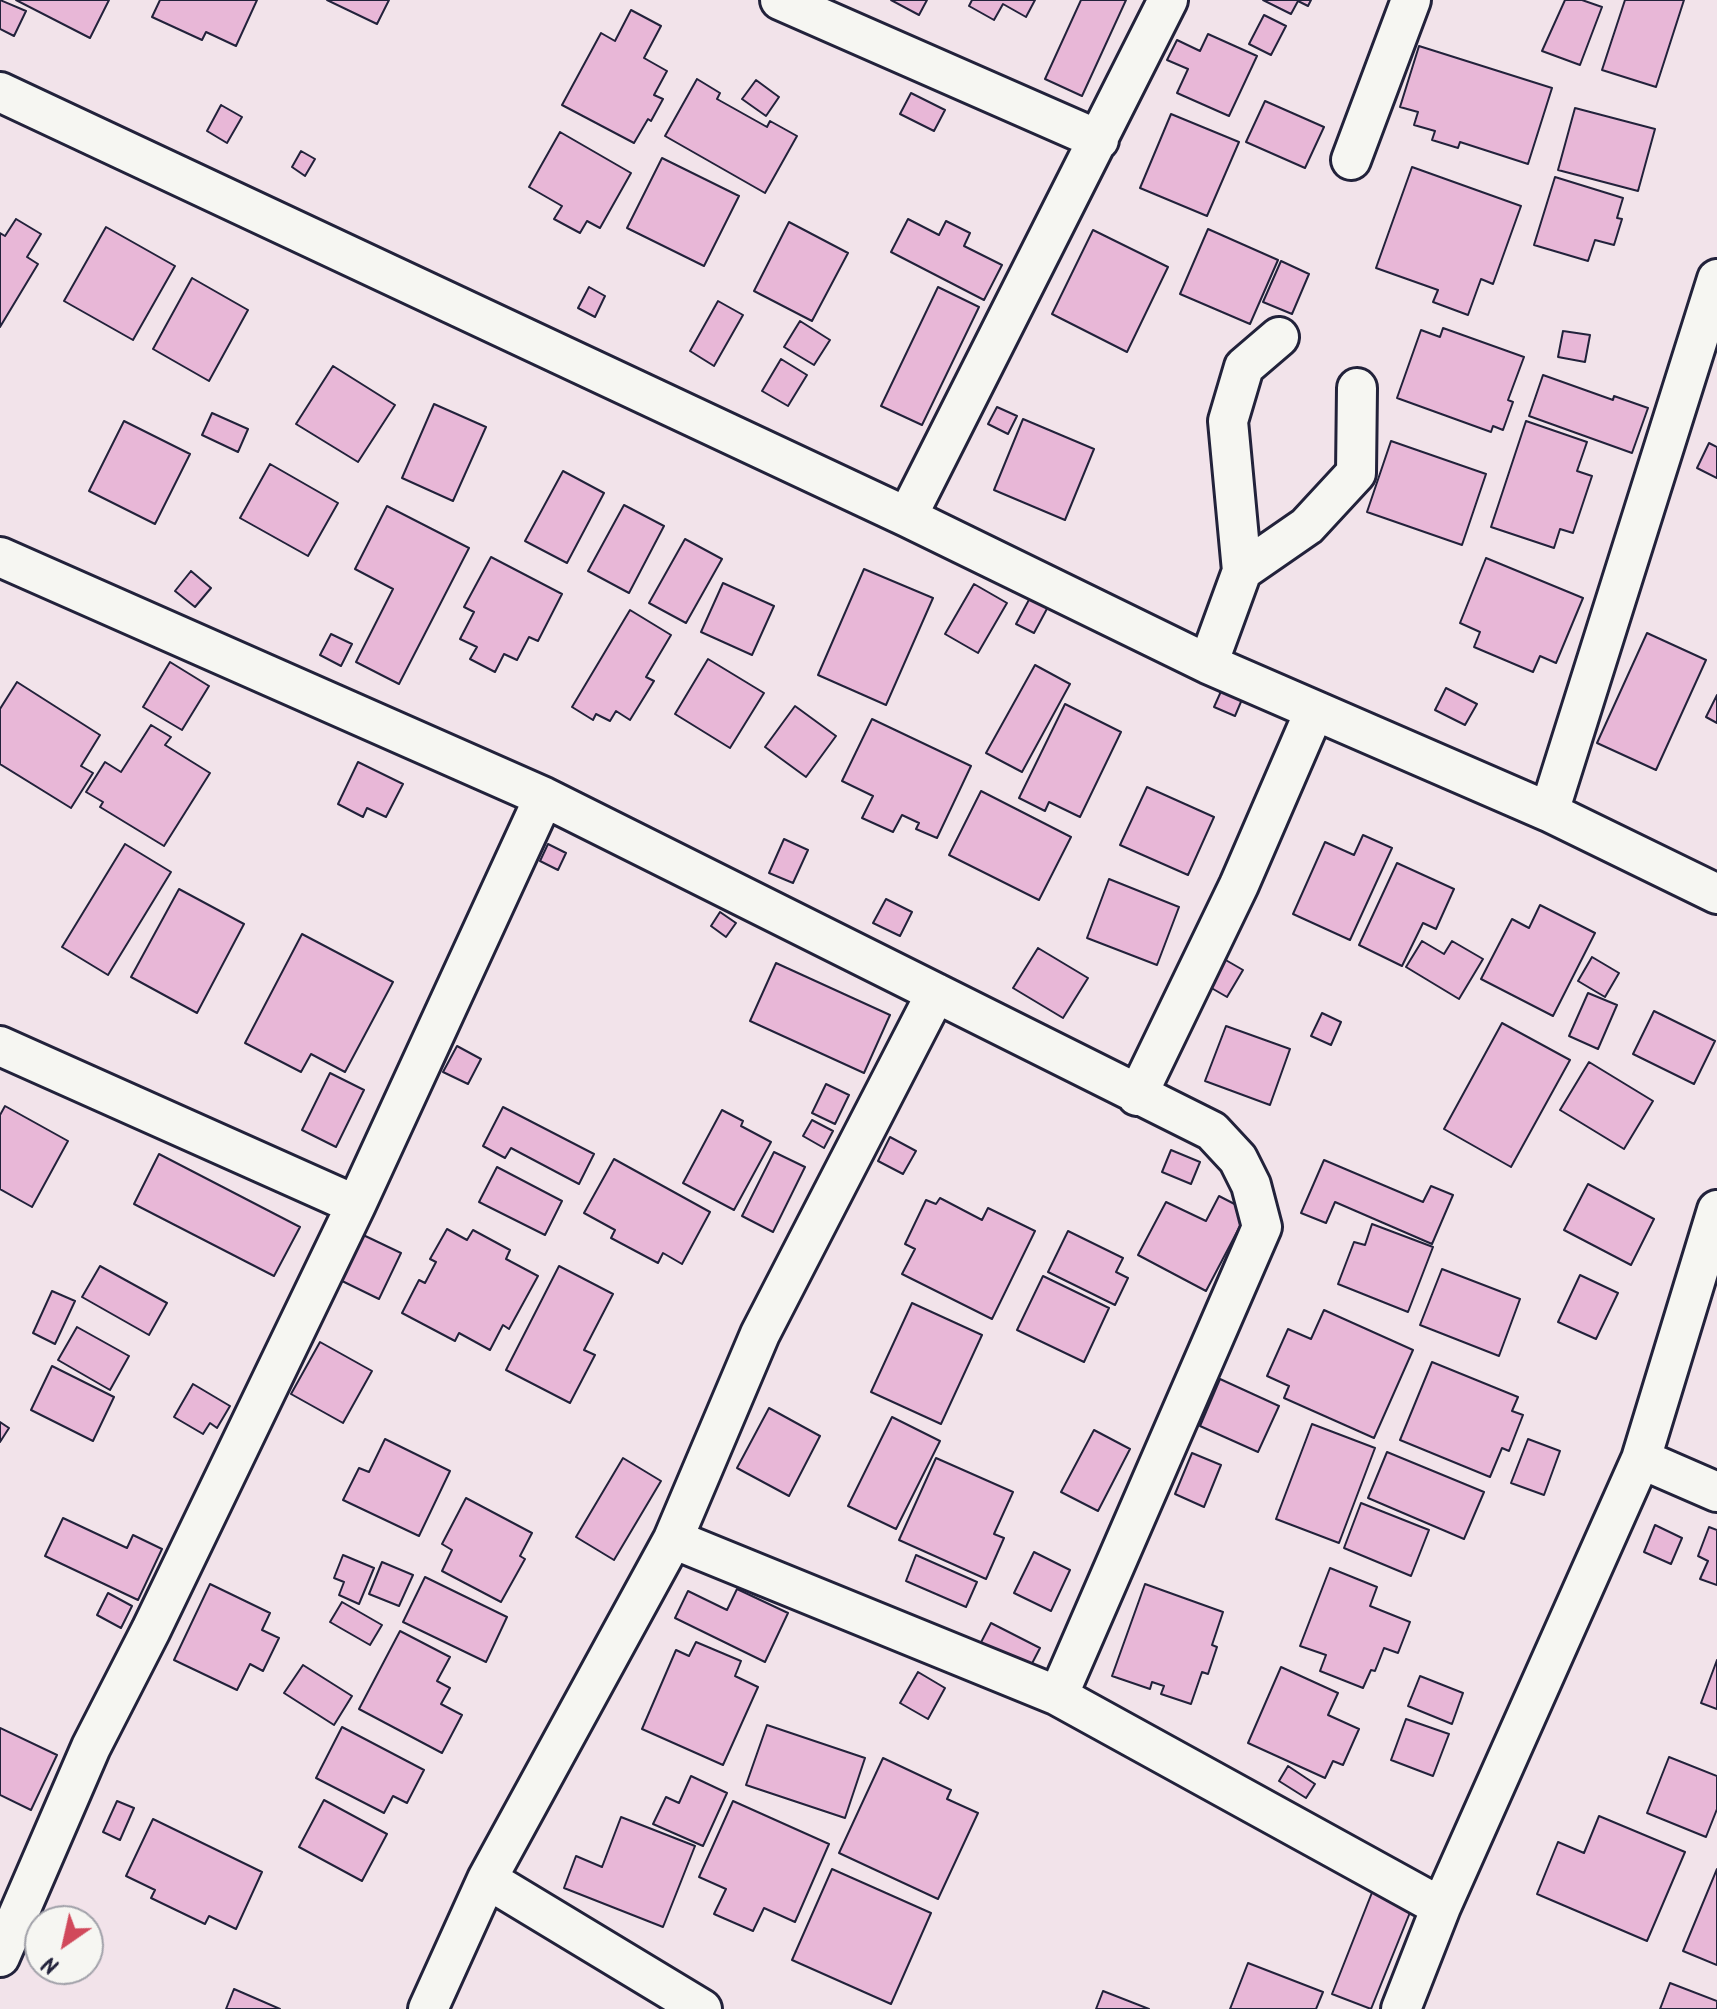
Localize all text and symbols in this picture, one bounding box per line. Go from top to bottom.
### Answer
north arrow [24,1905,104,1985]
text: N [36,1945,67,1982]

